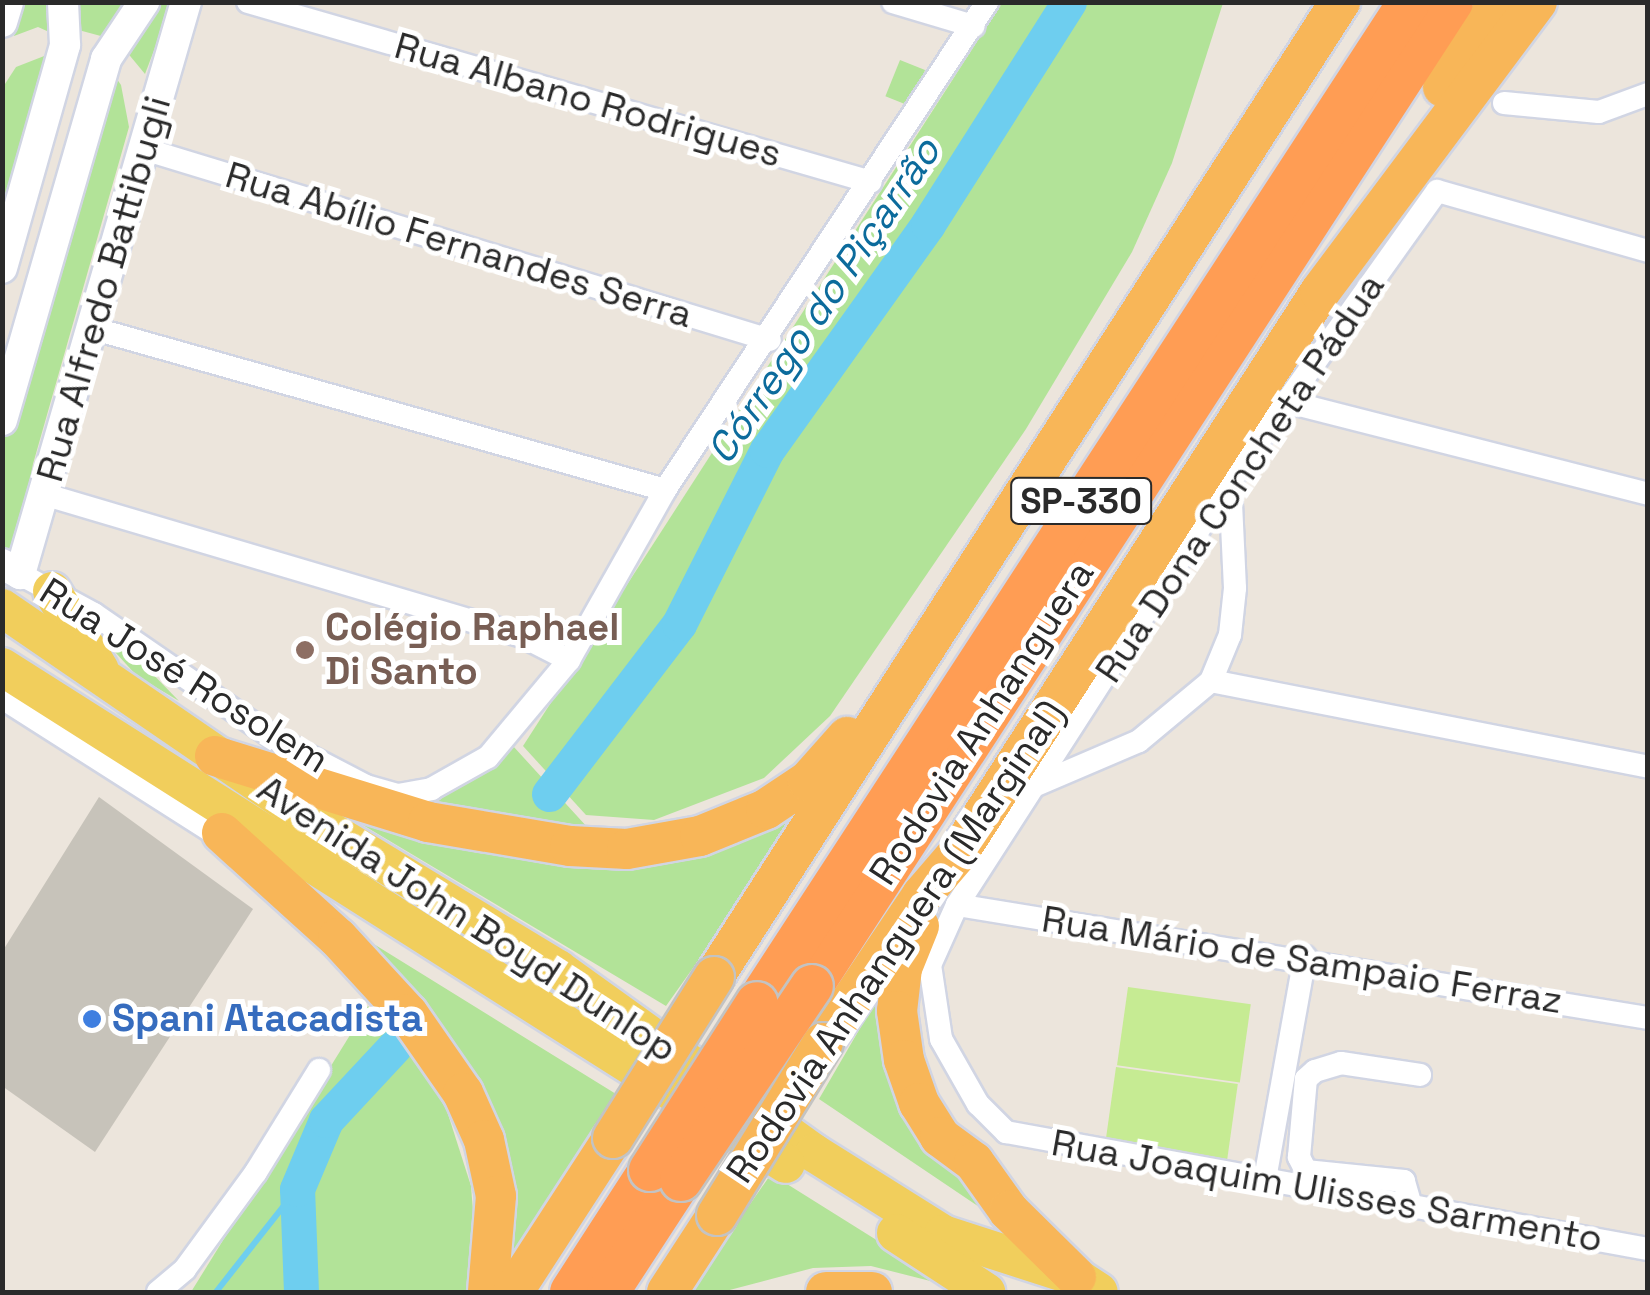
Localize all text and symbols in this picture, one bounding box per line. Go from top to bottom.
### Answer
street label: Rua Albano Rodrigues [389,23,787,177]
street label: Rua Alfredo Battibugli [27,91,181,487]
water label: Córrego do Piçarrão [697,129,951,473]
street label: Rua Abílio Fernandes Serra [220,152,698,338]
street label: Rua Dona Concheta Pádua [1086,265,1394,691]
road number: SP-330 [1008,471,1154,531]
street label: Rodovia Anhanguera [860,552,1104,894]
street label: Rua José Rosolem [31,569,337,783]
place label: Colégio Raphael Di Santo [325,605,619,694]
marker: Colégio Raphael Di Santo [294,639,316,661]
street label: Rodovia Anhanguera (Marginal) [717,692,1075,1192]
street label: Avenida John Boyd Dunlop [249,766,685,1072]
street label: Rua Mário de Sampaio Ferraz [1039,896,1565,1024]
place label: Spani Atacadista [112,996,423,1042]
marker: Spani Atacadista [81,1008,103,1030]
street label: Rua Joaquim Ulisses Sarmento [1048,1120,1606,1262]

